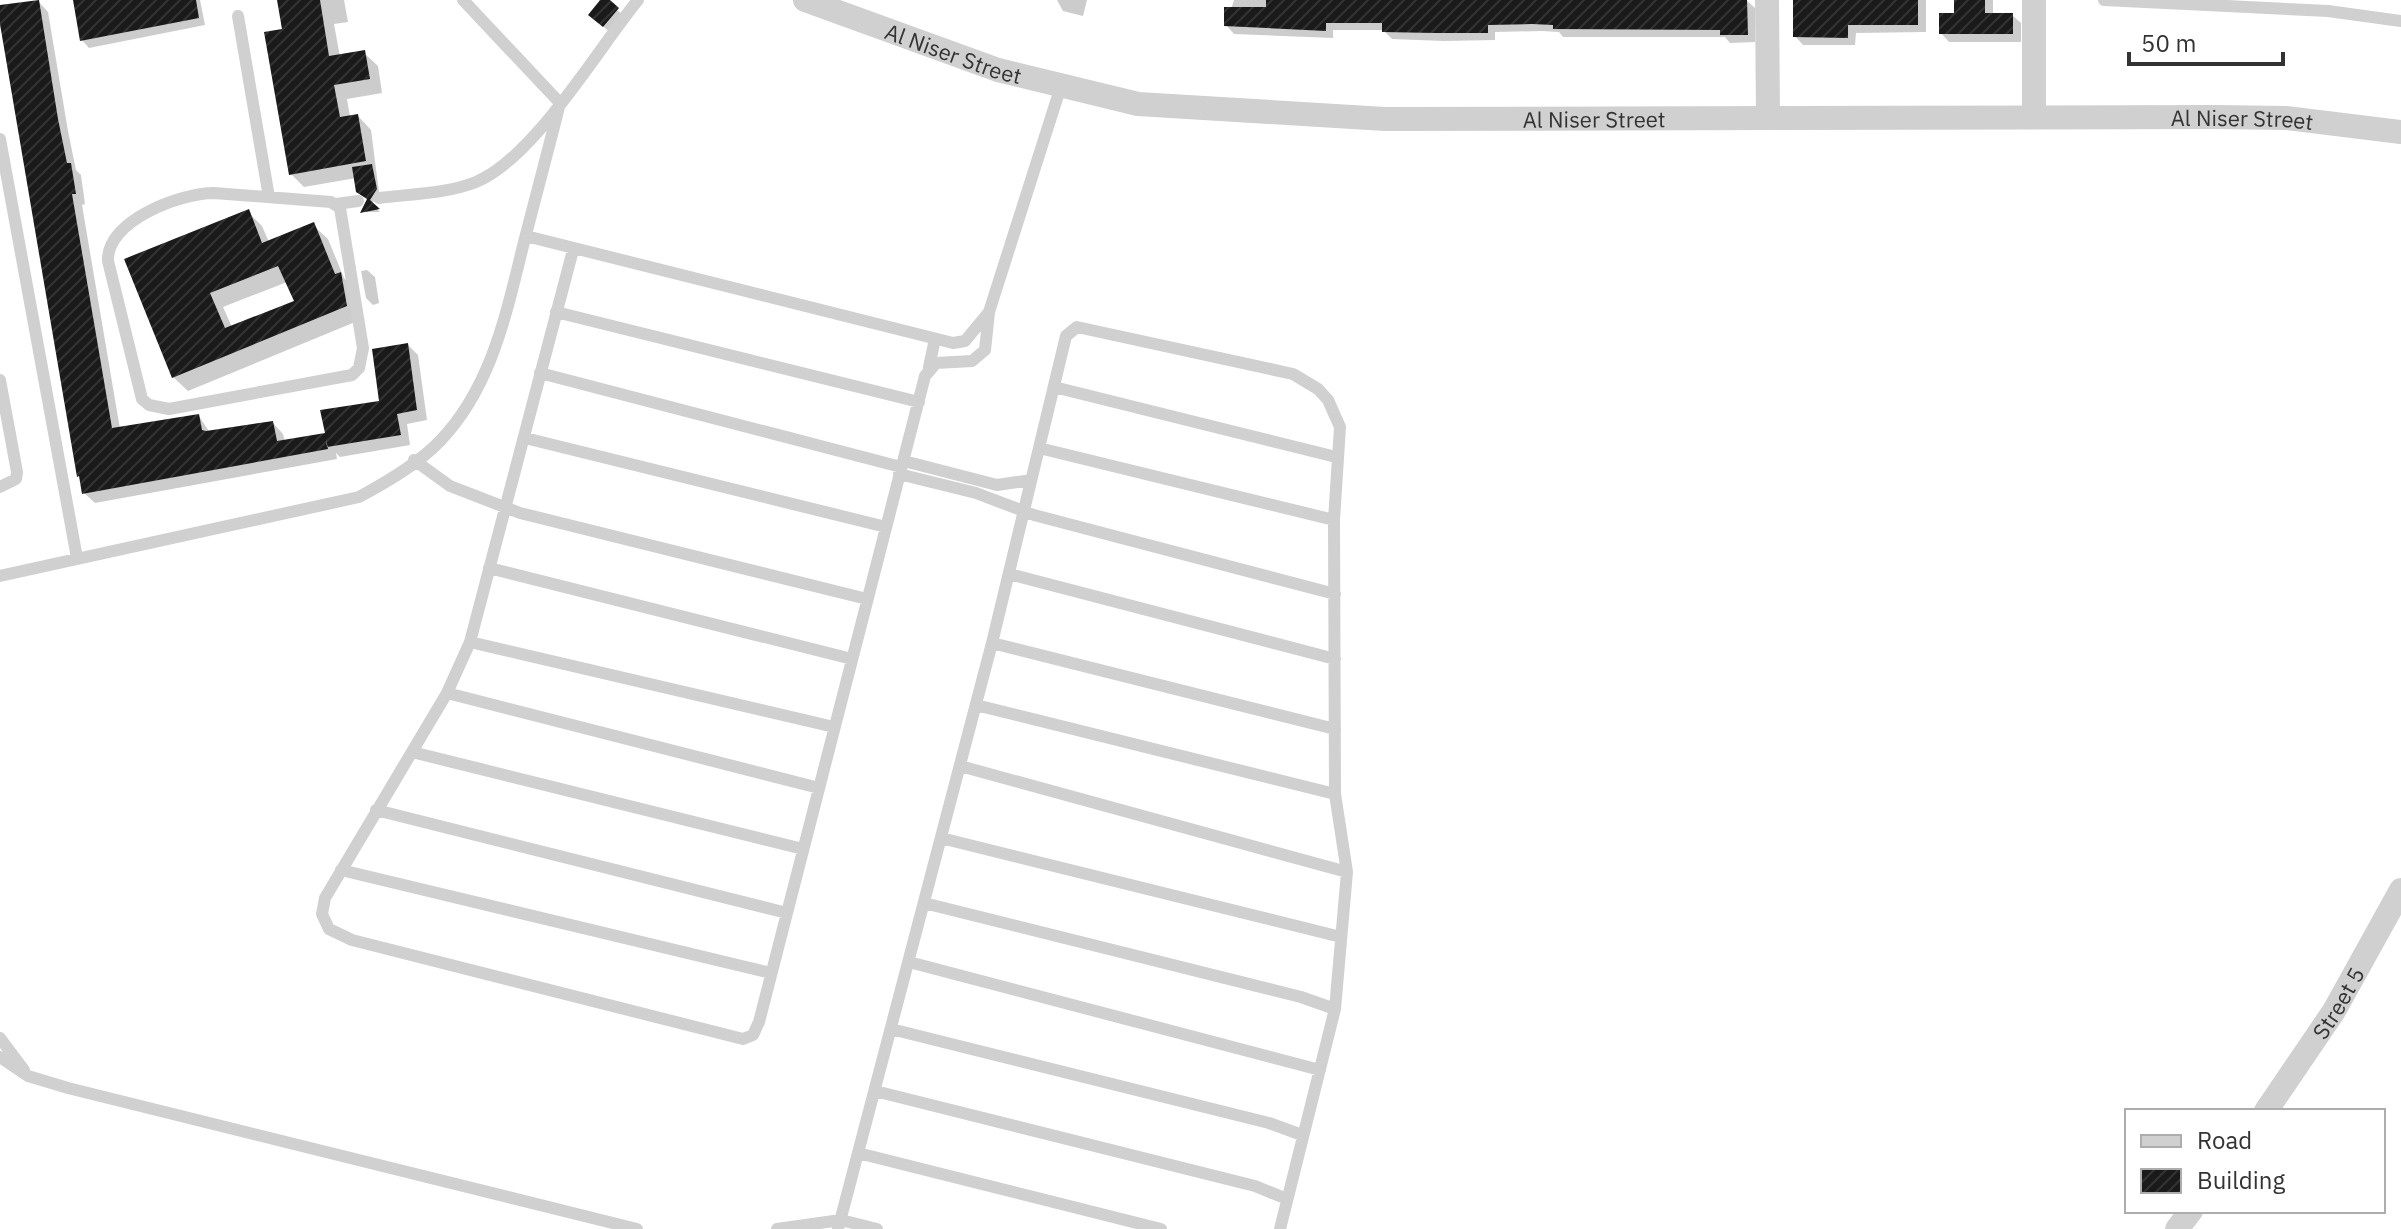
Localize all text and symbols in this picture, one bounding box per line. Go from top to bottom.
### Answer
street label: Al Niser Street [881,16,1025,90]
scale bar [2129,16,2283,66]
text: 50 m [2141,27,2196,59]
street label: Al Niser Street [2171,102,2315,136]
street label: Al Niser Street [1523,104,1666,133]
street label: Street 5 [2305,962,2370,1044]
legend [2125,1109,2385,1213]
text: Road [2197,1124,2252,1156]
text: Building [2197,1164,2285,1196]

